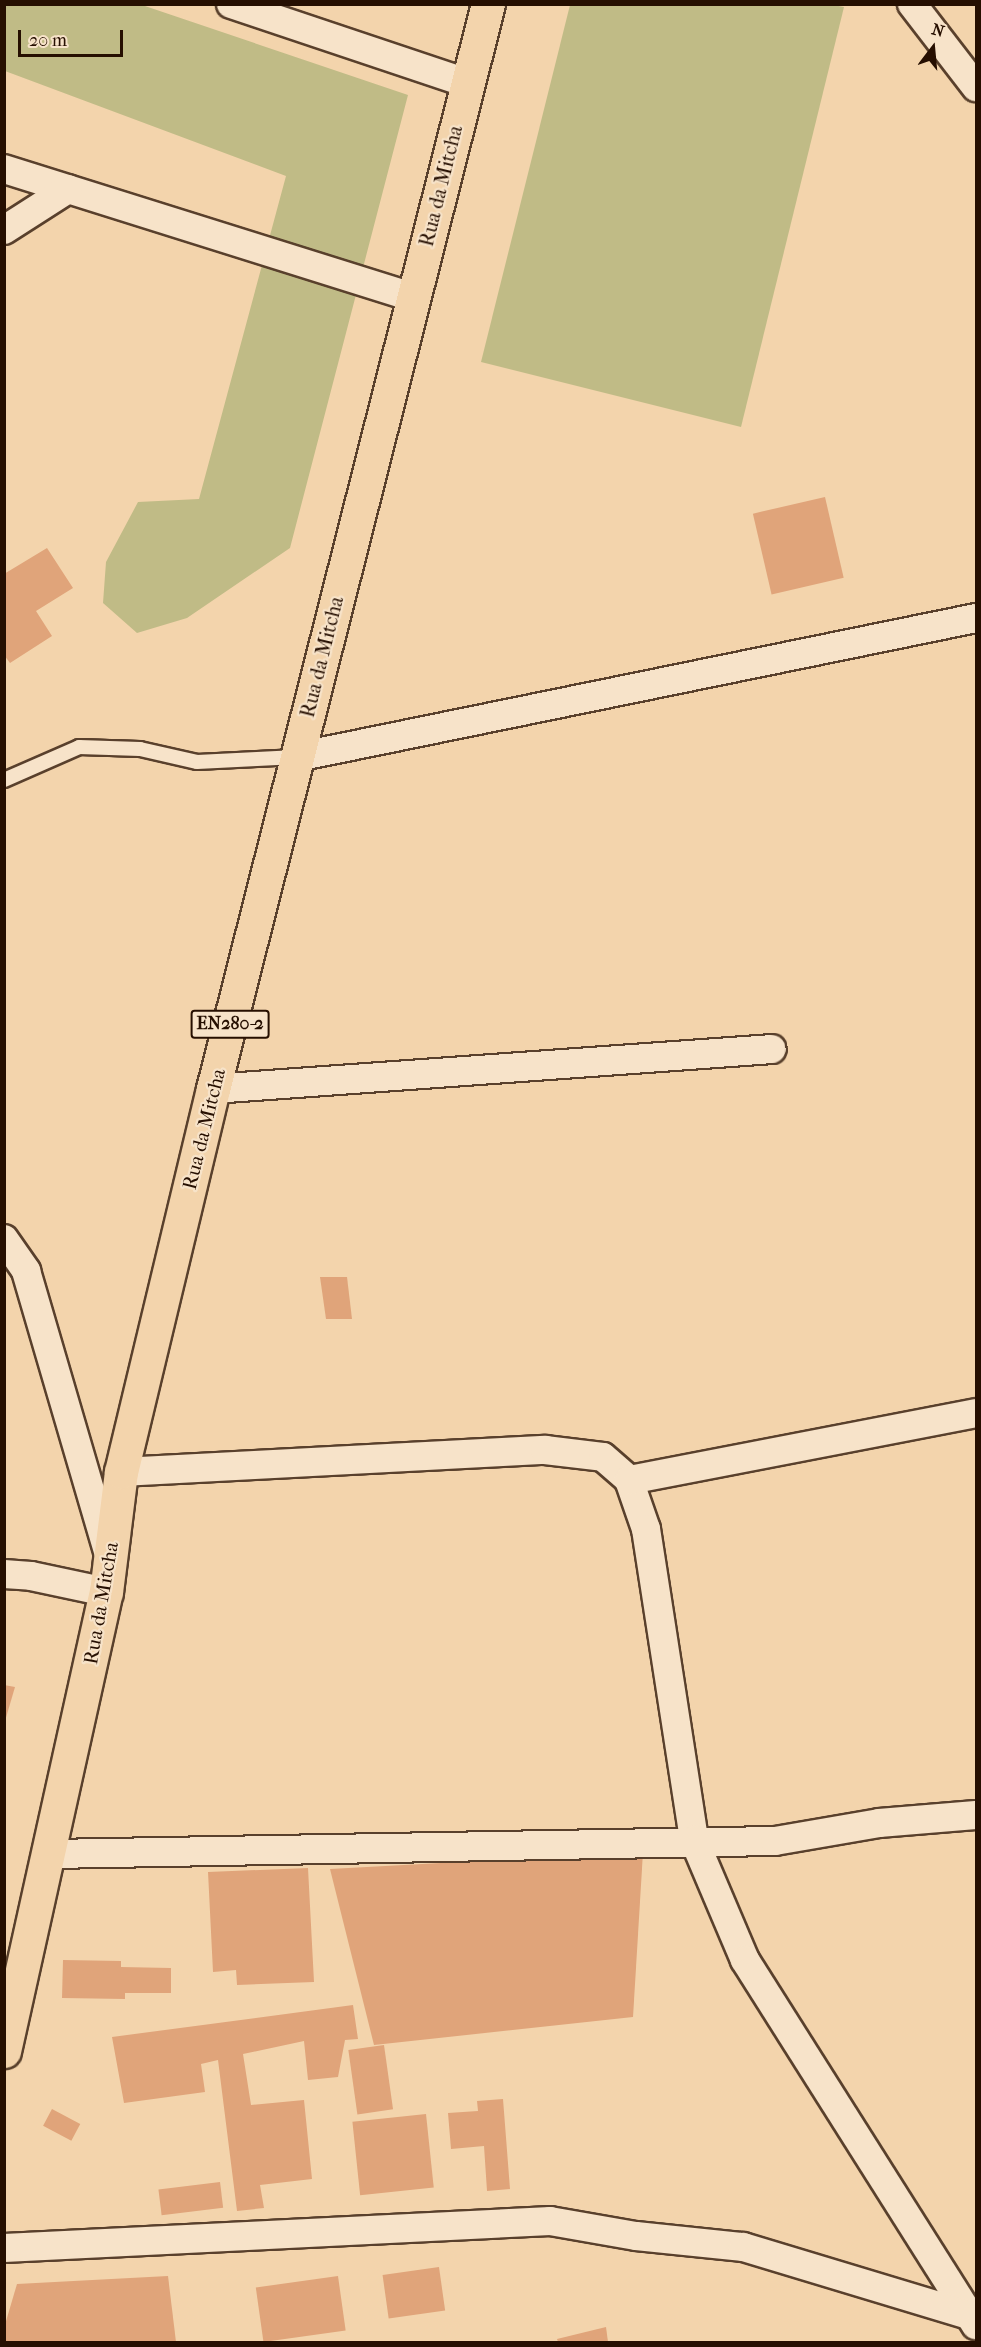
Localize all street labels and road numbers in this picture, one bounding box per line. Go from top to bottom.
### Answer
street label: Rua da Mitcha [414,123,468,249]
street label: Rua da Mitcha [295,594,349,720]
road number: EN280-2 [190,1009,270,1039]
street label: Rua da Mitcha [177,1066,231,1192]
street label: Rua da Mitcha [78,1540,124,1666]

